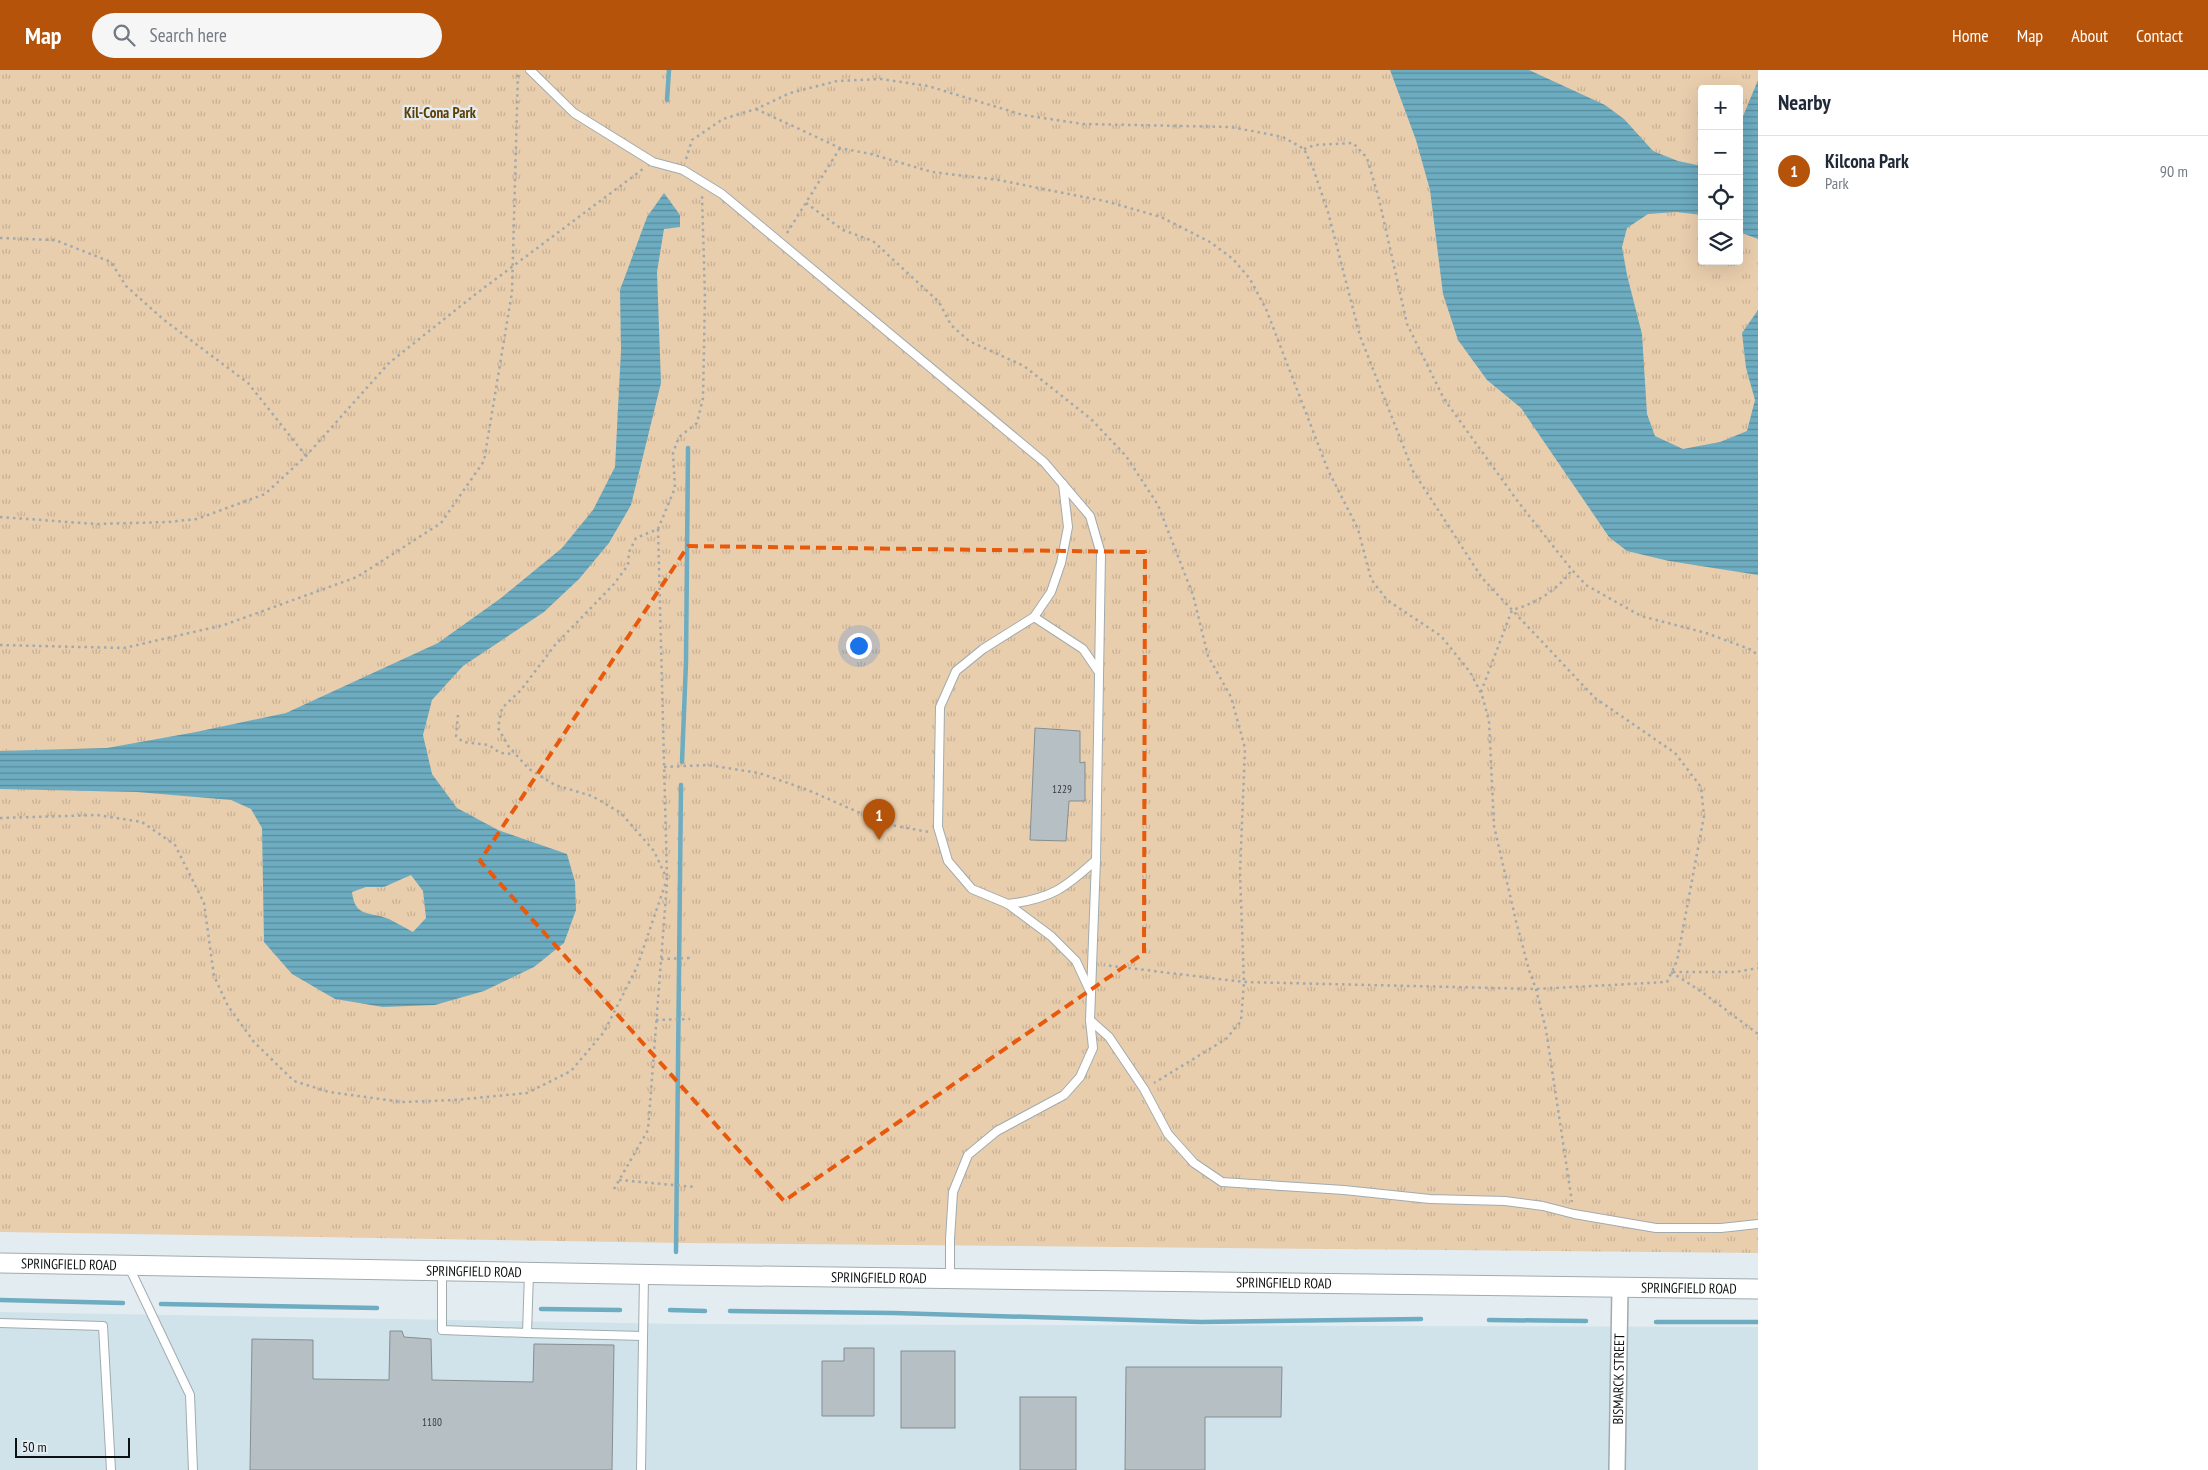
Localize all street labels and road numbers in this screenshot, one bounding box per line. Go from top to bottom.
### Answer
street label: SPRINGFIELD ROAD [21,1254,117,1274]
street label: SPRINGFIELD ROAD [426,1262,522,1281]
street label: SPRINGFIELD ROAD [831,1268,927,1287]
street label: SPRINGFIELD ROAD [1236,1273,1332,1292]
street label: SPRINGFIELD ROAD [1641,1278,1737,1298]
street label: BISMARCK STREET [1609,1333,1628,1425]

